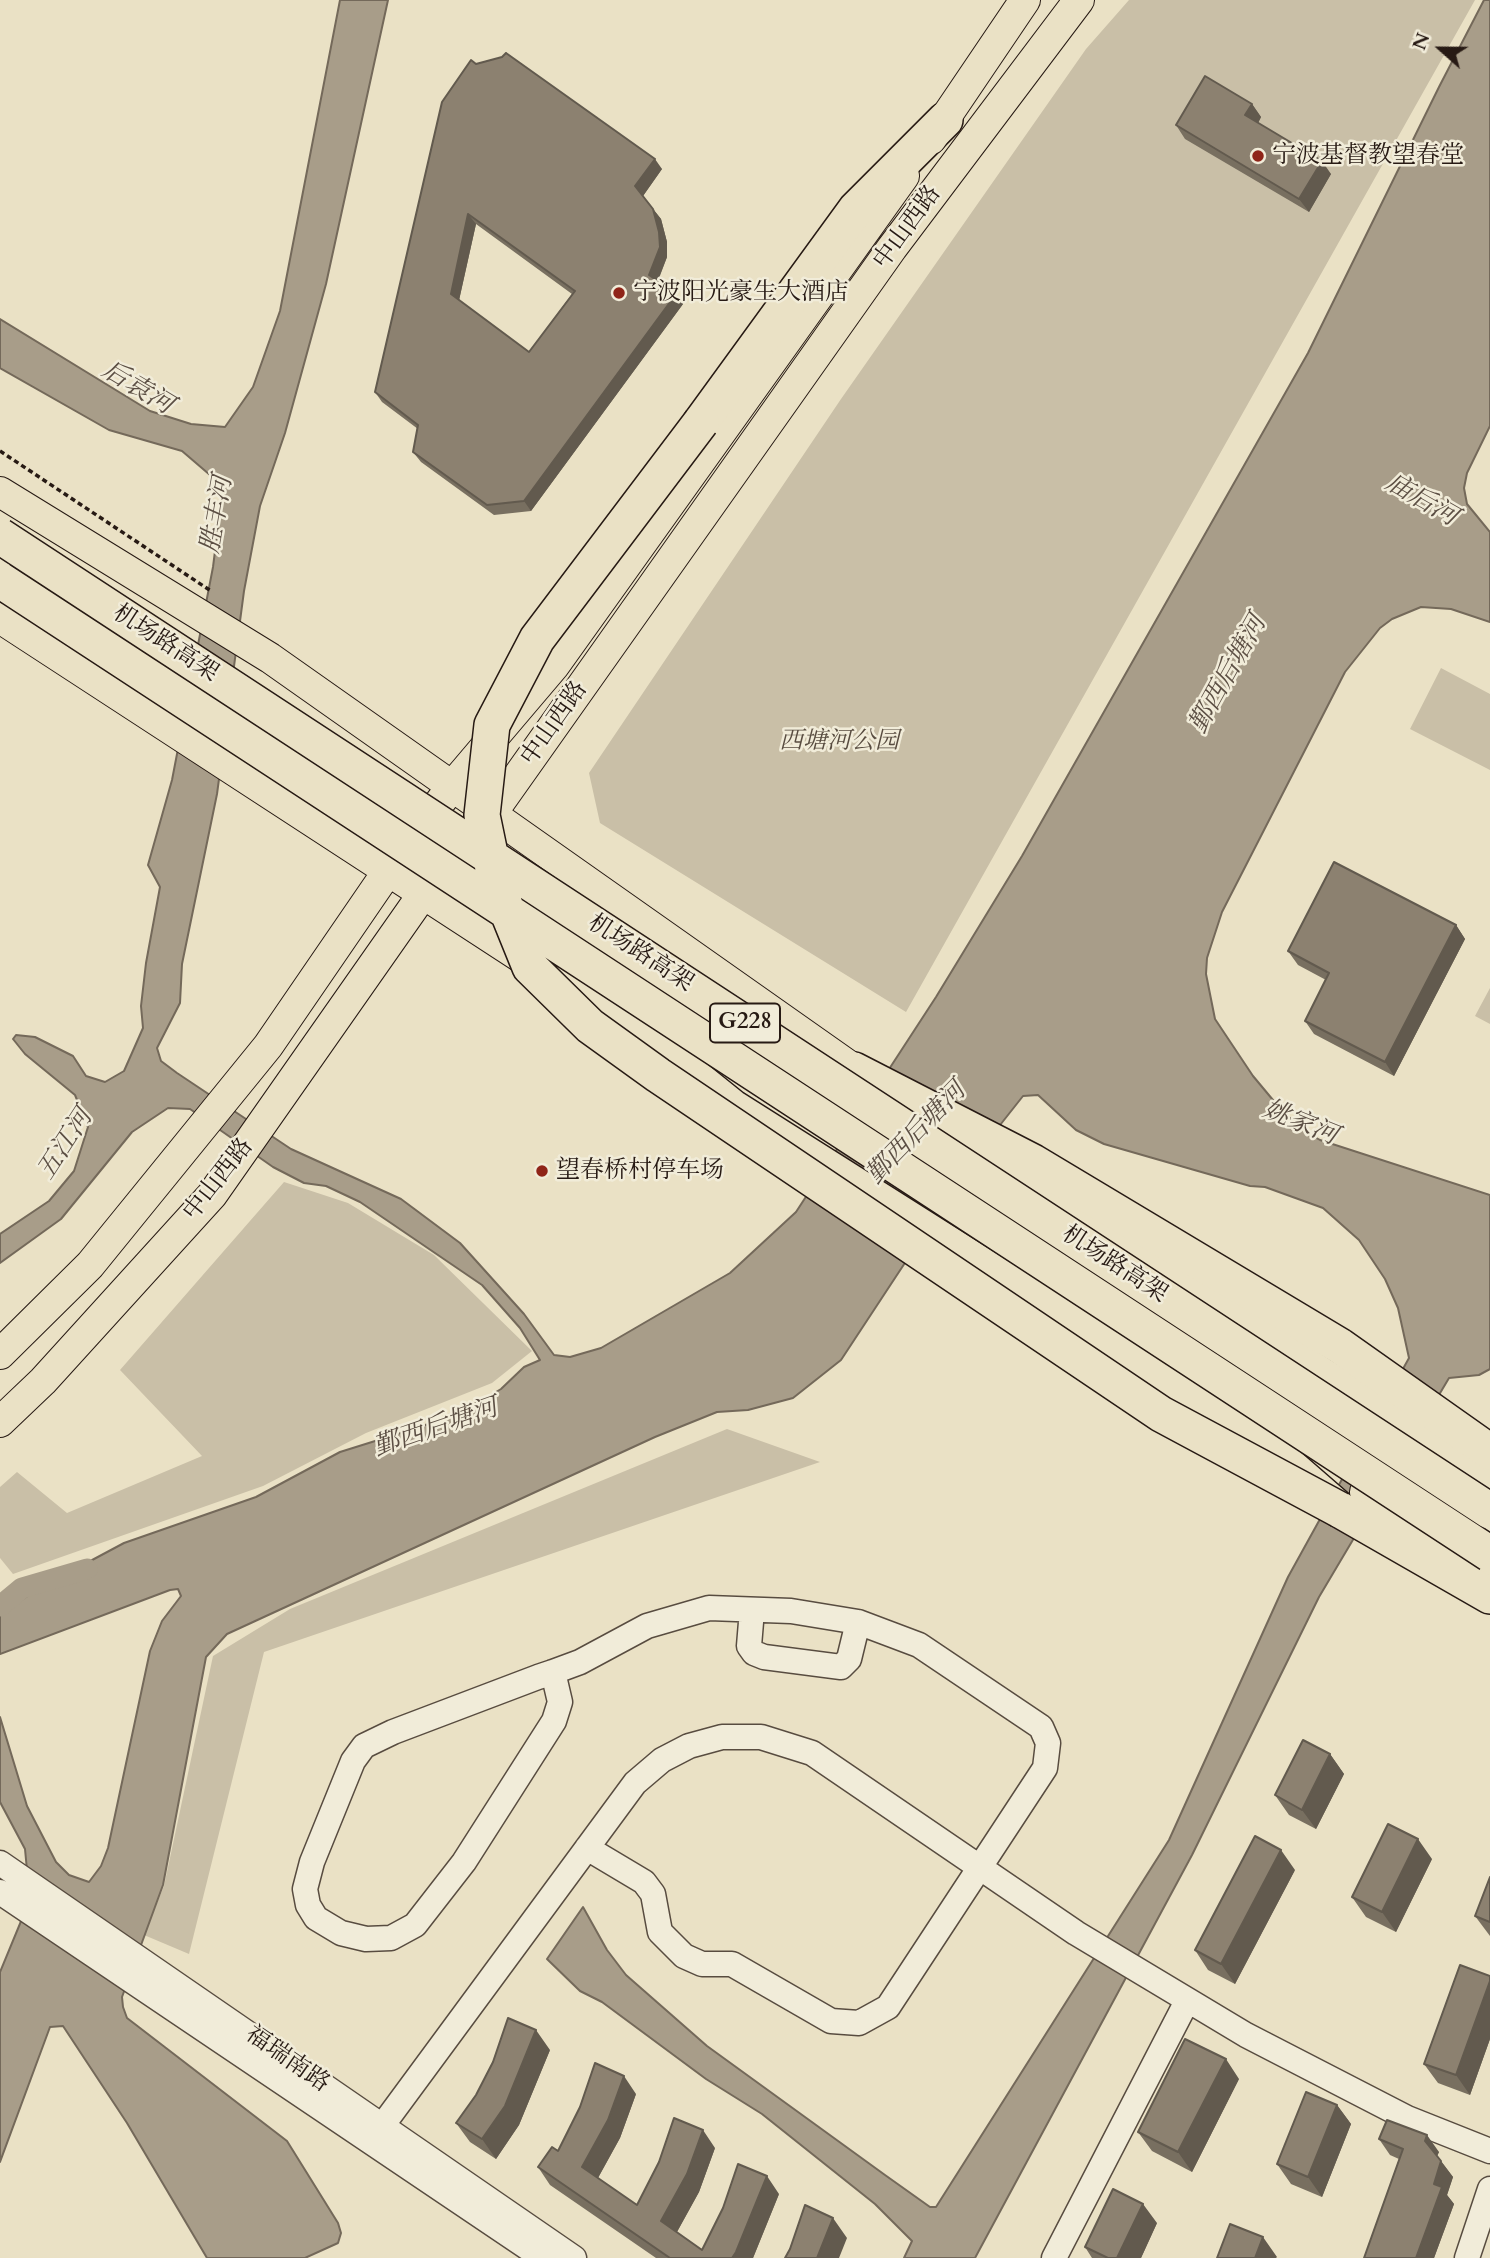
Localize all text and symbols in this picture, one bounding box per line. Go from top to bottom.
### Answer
north arrow [1406,14,1476,84]
text: N [1406,29,1436,54]
place label: 宁波基督教望春堂 [1272,142,1464,170]
marker: 宁波基督教望春堂 [1250,148,1266,164]
street label: 中山西路 [868,181,948,275]
place label: 宁波阳光豪生大酒店 [633,279,849,307]
marker: 宁波阳光豪生大酒店 [611,285,627,301]
water label: 后袁河 [96,356,178,422]
water label: 庙后河 [1379,468,1463,534]
water label: 胜丰河 [196,474,240,556]
street label: 机场路高架 [107,599,223,689]
water label: 鄞西后塘河 [1184,611,1274,739]
street label: 中山西路 [516,676,594,772]
park label: 西塘河公园 [779,728,899,756]
street label: 机场路高架 [582,909,698,999]
road number: G228 [710,1004,780,1042]
water label: 鄞西后塘河 [861,1076,973,1192]
water label: 姚家河 [1258,1095,1342,1153]
water label: 五江河 [32,1104,100,1186]
street label: 中山西路 [178,1133,260,1227]
place label: 望春桥村停车场 [556,1157,724,1185]
marker: 望春桥村停车场 [534,1163,550,1179]
street label: 机场路高架 [1056,1220,1172,1310]
water label: 鄞西后塘河 [369,1393,503,1465]
street label: 福瑞南路 [239,2021,335,2099]

